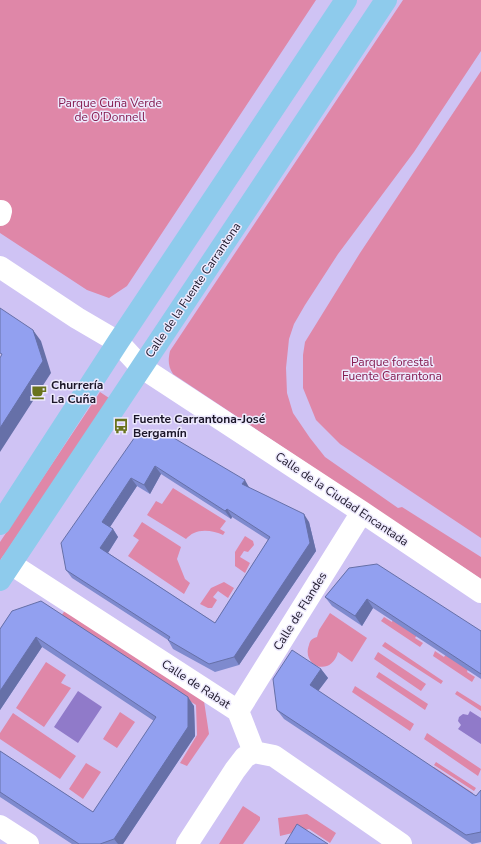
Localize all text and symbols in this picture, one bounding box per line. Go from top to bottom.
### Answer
park label: Parque Cuña Verde de O'Donnell [58,95,162,125]
street label: Calle de la Fuente Carrantona [142,219,244,361]
park label: Parque forestal Fuente Carrantona [342,354,442,384]
place label: Churrería La Cuña [51,377,103,407]
cafe icon: Churrería La Cuña [30,383,48,401]
place label: Fuente Carrantona-José Bergamín [133,411,266,441]
bus stop icon: Fuente Carrantona-José Bergamín [112,417,130,435]
street label: Calle de la Ciudad Encantada [272,448,412,550]
street label: Calle de Flandes [269,569,331,653]
street label: Calle de Rabat [158,656,234,713]

